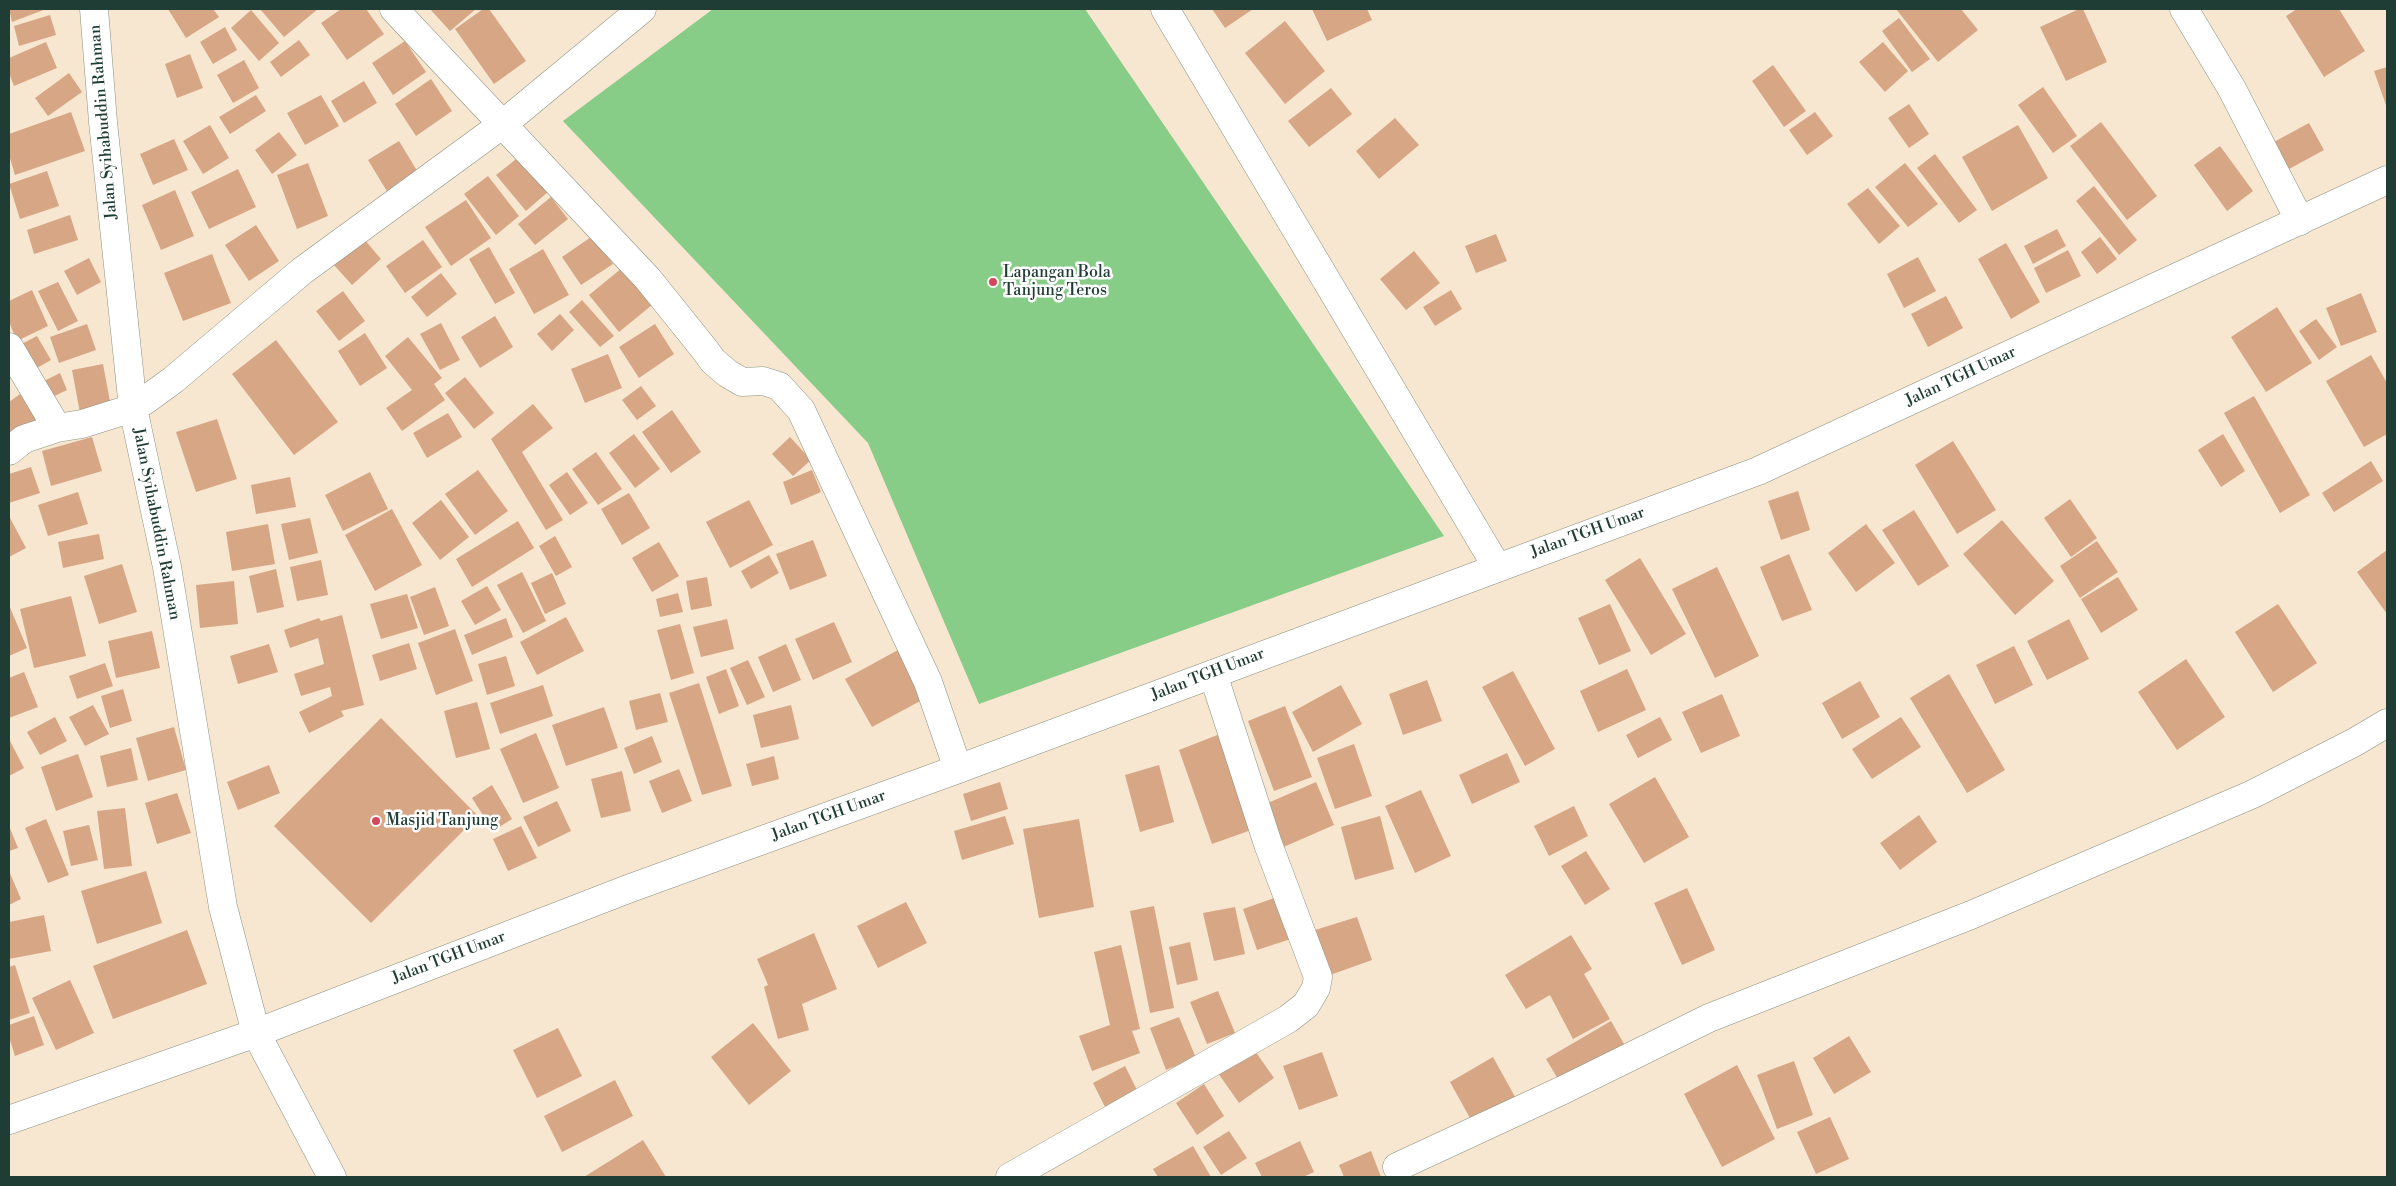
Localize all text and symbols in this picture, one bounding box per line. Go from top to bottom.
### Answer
street label: Jalan Syihabuddin Rahman [86,24,122,220]
place label: Lapangan Bola Tanjung Teros [1003,263,1111,301]
marker: Lapangan Bola Tanjung Teros [987,276,999,288]
street label: Jalan TGH Umar [1902,343,2020,411]
street label: Jalan Syihabuddin Rahman [128,426,184,622]
street label: Jalan TGH Umar [1528,503,1648,563]
street label: Jalan TGH Umar [1148,645,1268,705]
street label: Jalan TGH Umar [769,786,889,846]
place label: Masjid Tanjung [386,811,498,831]
marker: Masjid Tanjung [370,815,382,827]
street label: Jalan TGH Umar [389,928,509,988]

